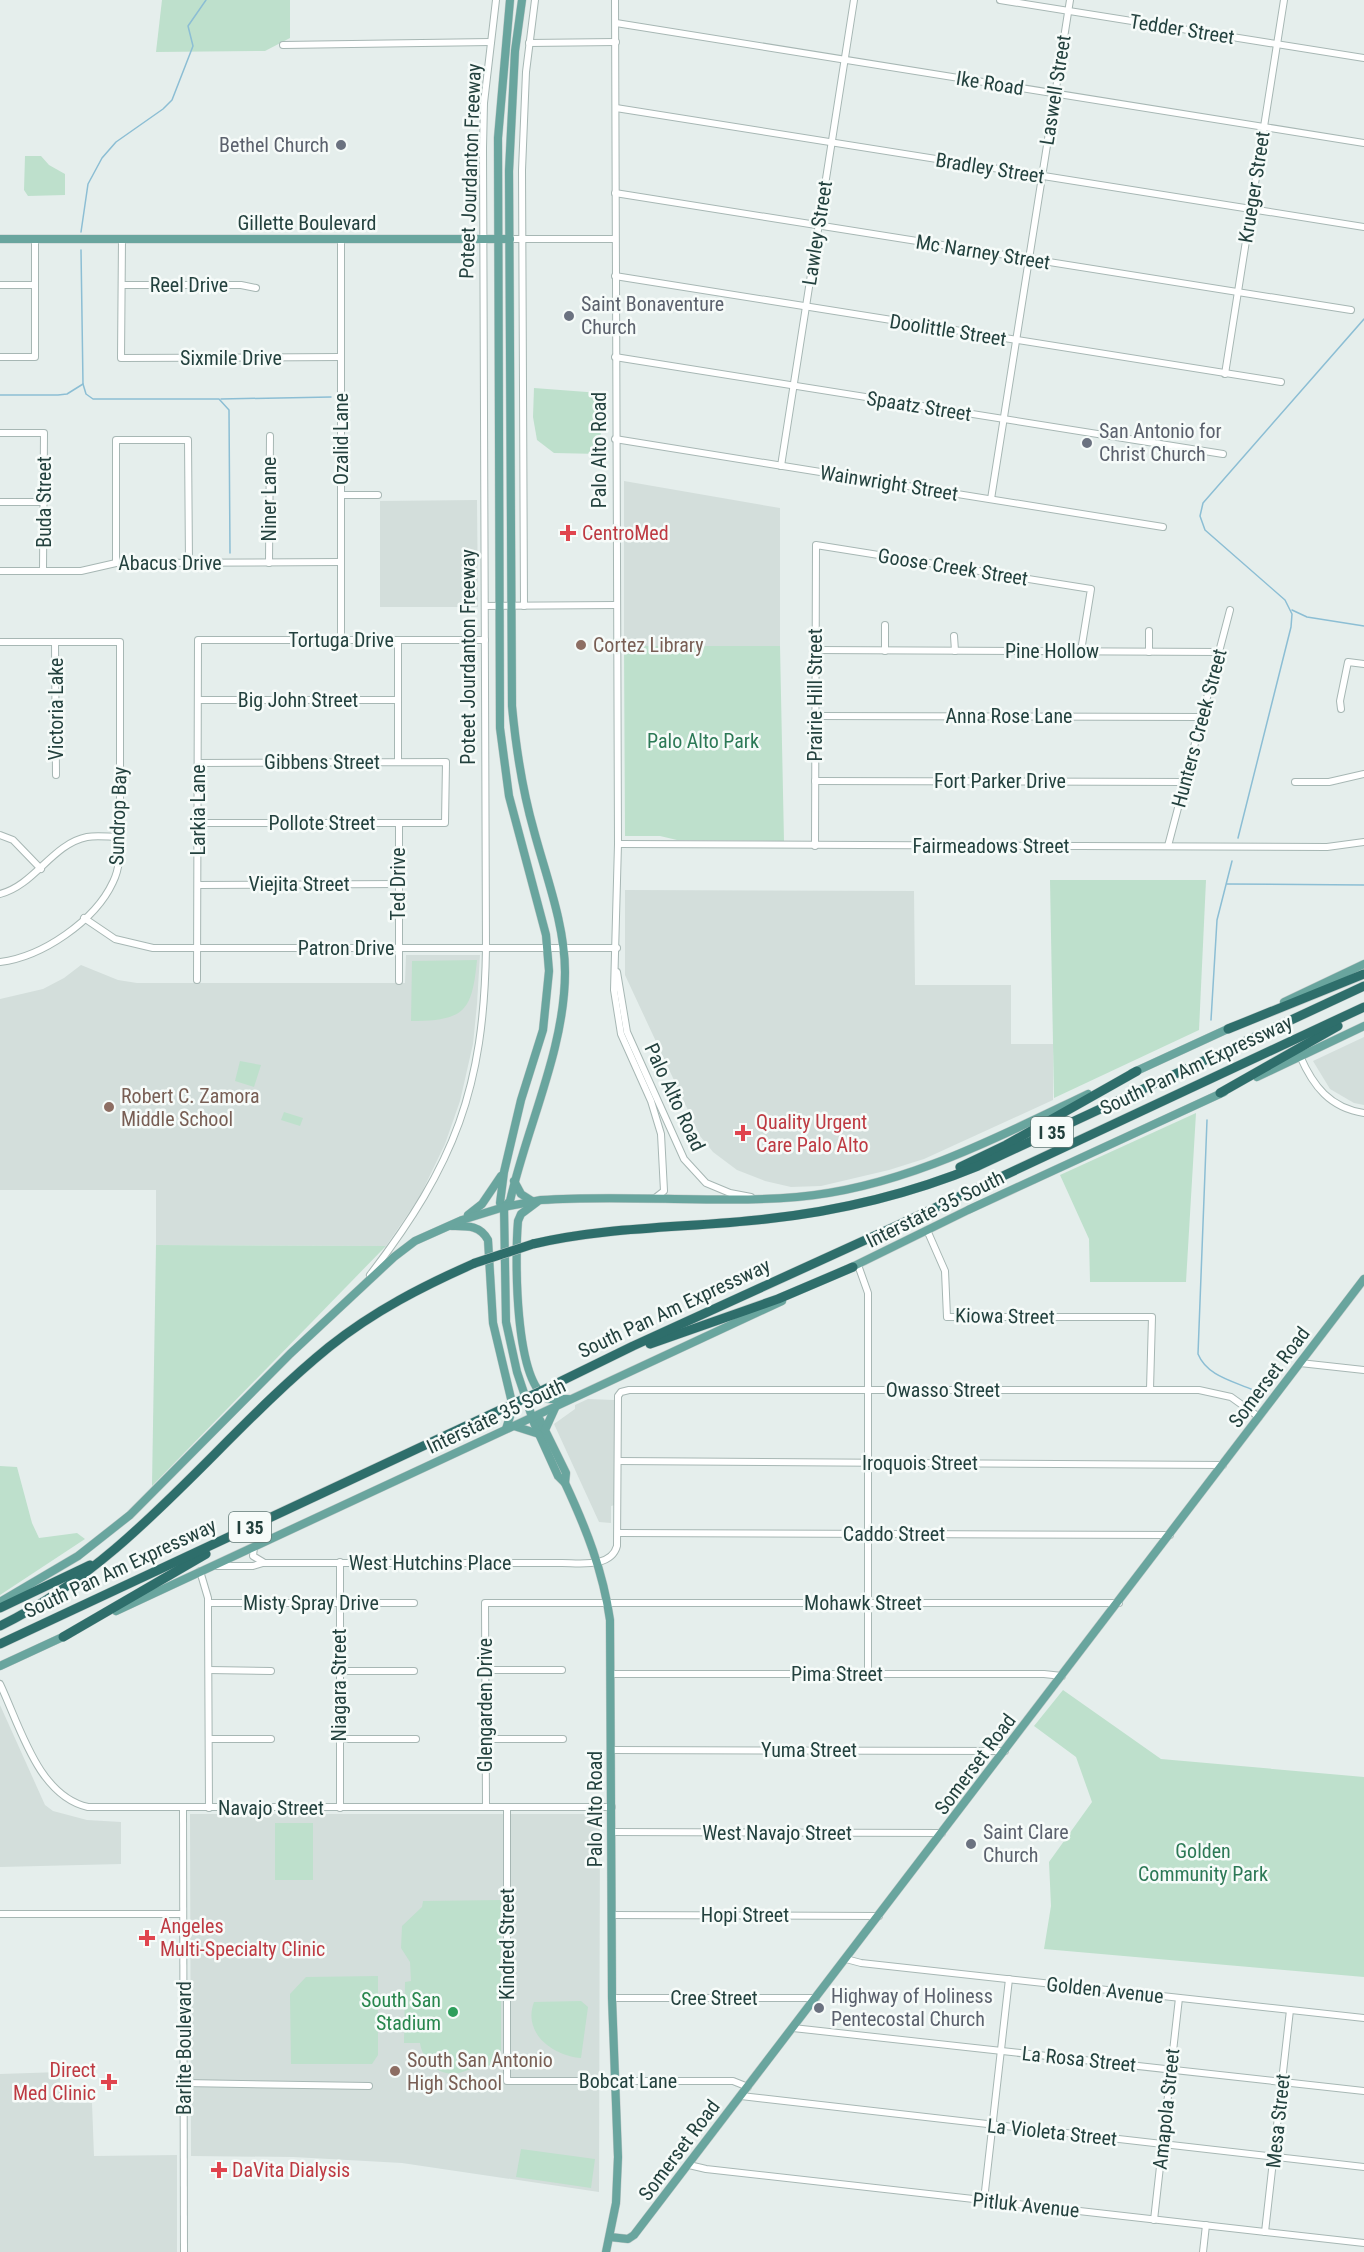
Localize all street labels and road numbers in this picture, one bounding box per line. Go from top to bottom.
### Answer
street label: Tedder Street [1128,9,1236,49]
street label: Laswell Street [1034,33,1076,147]
street label: Poteet Jourdanton Freeway [454,63,486,279]
street label: Ike Road [955,66,1025,100]
street label: Krueger Street [1233,129,1275,245]
street label: Bradley Street [934,148,1046,188]
street label: Lawley Street [797,179,837,287]
street label: Gillette Boulevard [237,211,377,235]
street label: Mc Narney Street [914,230,1052,274]
street label: Reel Drive [150,273,228,297]
street label: Doolittle Street [888,309,1008,351]
street label: Sixmile Drive [180,346,282,370]
street label: Spaatz Street [865,386,973,426]
street label: Palo Alto Road [587,392,611,508]
street label: Ozalid Lane [329,393,353,485]
street label: Buda Street [32,456,56,548]
street label: Niner Lane [257,457,281,541]
street label: Wainwright Street [818,460,960,506]
street label: Goose Creek Street [876,543,1030,591]
street label: Poteet Jourdanton Freeway [456,549,480,765]
street label: Abacus Drive [118,551,222,575]
street label: Tortuga Drive [288,628,394,652]
street label: Prairie Hill Street [803,628,827,762]
street label: Pine Hollow [1005,639,1099,663]
street label: Hunters Creek Street [1166,646,1232,810]
street label: Victoria Lake [44,658,68,760]
street label: Big John Street [238,688,358,712]
street label: Anna Rose Lane [946,704,1072,728]
street label: Gibbens Street [264,750,380,774]
street label: Larkia Lane [186,764,210,856]
street label: Sundrop Bay [104,766,132,866]
street label: Fort Parker Drive [934,769,1066,793]
street label: Pollote Street [269,811,376,835]
street label: Fairmeadows Street [912,834,1070,858]
street label: Ted Drive [386,847,410,921]
street label: Viejita Street [248,872,350,896]
street label: Patron Drive [298,936,394,960]
street label: South Pan Am Expressway [1096,1010,1296,1120]
street label: Palo Alto Road [640,1039,710,1155]
road number: I 35 [1031,1117,1073,1147]
street label: Interstate 35 South [862,1165,1008,1253]
street label: South Pan Am Expressway [574,1253,774,1363]
street label: Kiowa Street [955,1303,1055,1329]
street label: Somerset Road [1223,1322,1315,1432]
street label: Interstate 35 South [423,1373,569,1459]
street label: Owasso Street [886,1378,1000,1402]
street label: Iroquois Street [862,1451,978,1475]
road number: I 35 [229,1512,271,1542]
street label: South Pan Am Expressway [20,1513,220,1623]
street label: Caddo Street [843,1522,945,1546]
street label: West Hutchins Place [349,1551,511,1575]
street label: Misty Spray Drive [243,1591,379,1615]
street label: Mohawk Street [804,1591,922,1615]
street label: Niagara Street [327,1629,351,1741]
street label: Glengarden Drive [473,1638,497,1772]
street label: Pima Street [791,1662,883,1686]
street label: Somerset Road [929,1709,1021,1819]
street label: Yuma Street [761,1738,857,1762]
street label: Palo Alto Road [583,1751,607,1867]
street label: Navajo Street [218,1796,324,1820]
street label: West Navajo Street [702,1821,852,1845]
street label: Kindred Street [495,1888,519,2000]
street label: Hopi Street [701,1903,789,1927]
street label: Golden Avenue [1045,1972,1165,2008]
street label: Barlite Boulevard [172,1981,196,2115]
street label: Cree Street [670,1986,758,2010]
street label: La Rosa Street [1021,2041,1137,2077]
street label: Amapola Street [1148,2047,1184,2171]
street label: Bobcat Lane [579,2069,677,2093]
street label: Mesa Street [1261,2073,1295,2169]
street label: Somerset Road [633,2095,725,2205]
street label: La Violeta Street [986,2113,1118,2151]
street label: Pitluk Avenue [972,2187,1080,2223]

